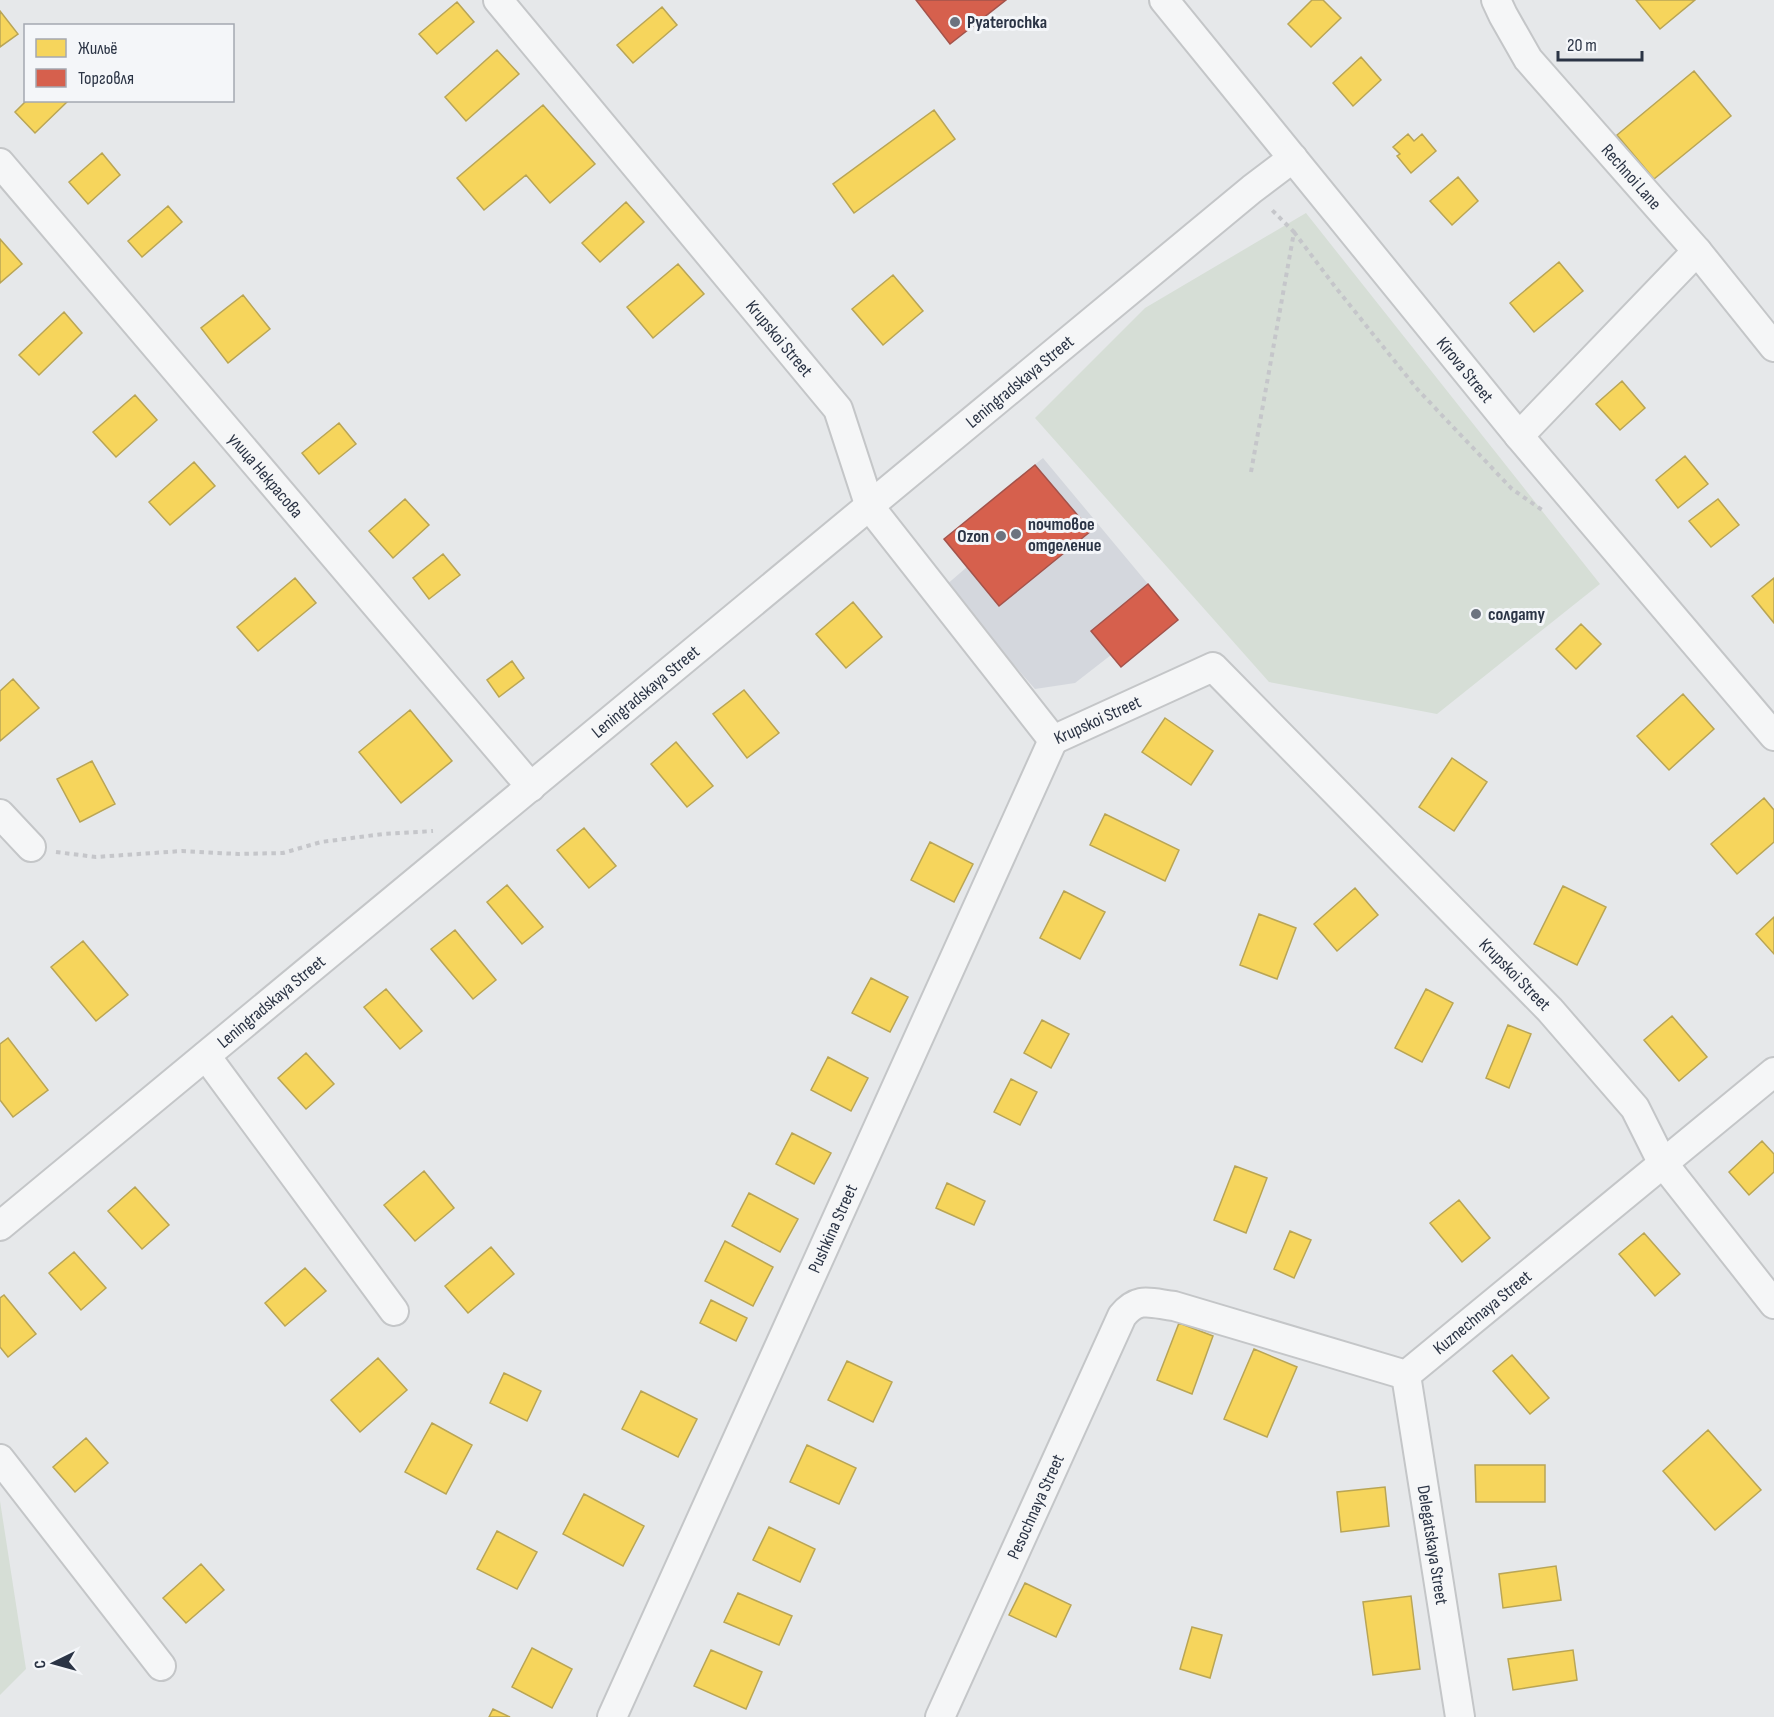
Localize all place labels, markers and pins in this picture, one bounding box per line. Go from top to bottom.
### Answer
place label: Pyaterochka [967,12,1047,33]
marker: Pyaterochka [948,15,962,29]
place label: почтовое отделение [1028,514,1101,556]
place label: Ozon [957,526,989,547]
marker: почтовое отделение [1009,527,1023,541]
marker: Ozon [994,529,1008,543]
place label: солдату [1488,604,1545,625]
marker: солдату [1469,607,1483,621]

